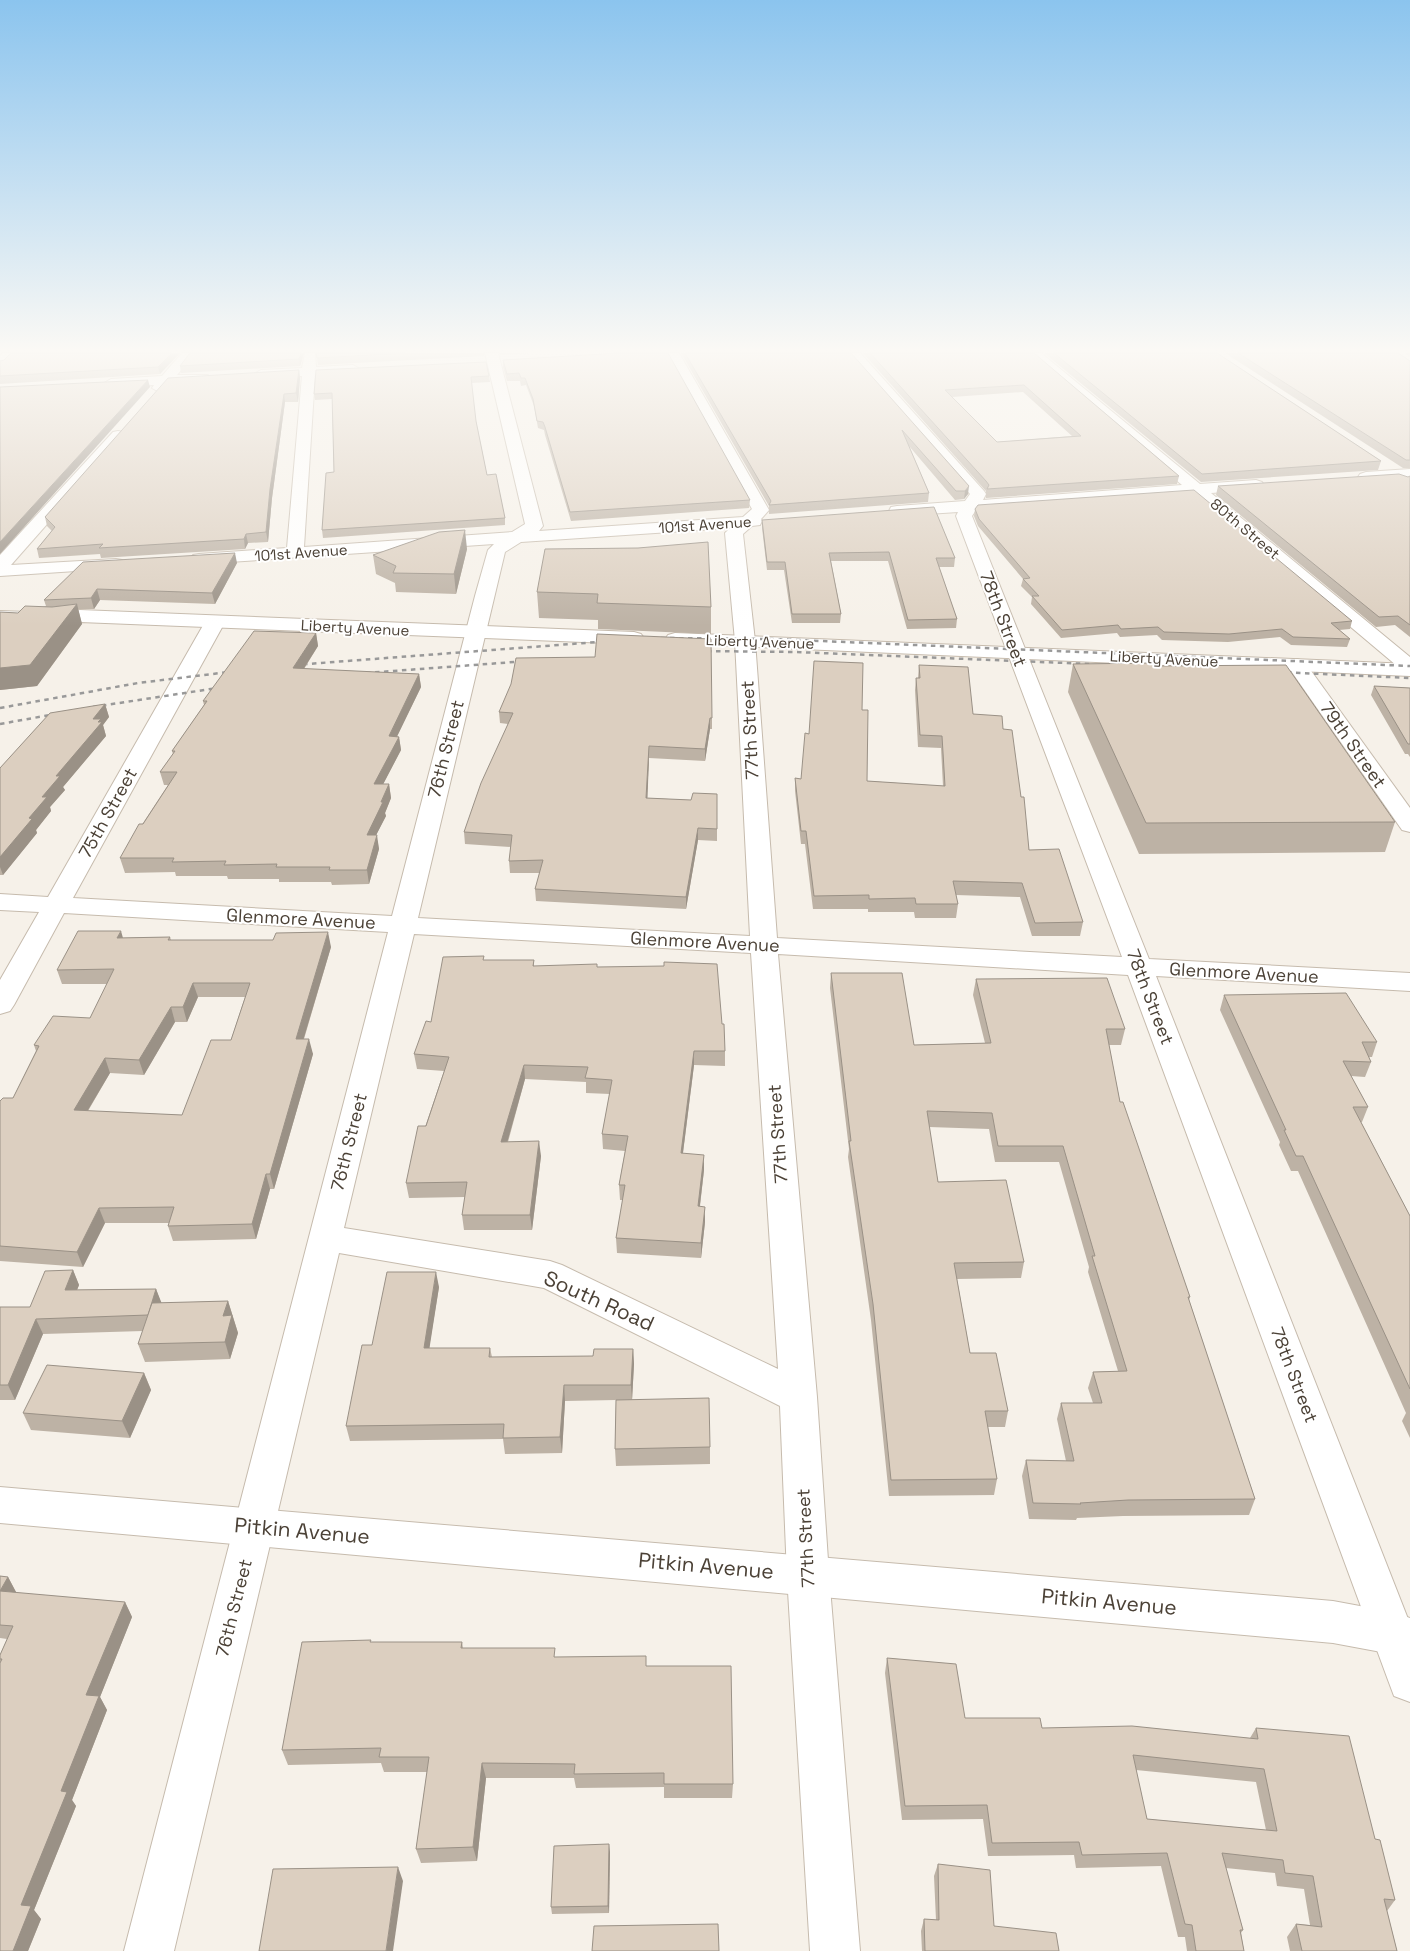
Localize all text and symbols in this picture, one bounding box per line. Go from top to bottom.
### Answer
street label: 80th Street [1207,494,1284,563]
street label: 101st Avenue [658,512,752,537]
street label: 101st Avenue [254,540,348,565]
street label: 78th Street [975,568,1032,670]
street label: Liberty Avenue [300,615,410,640]
street label: Liberty Avenue [705,630,815,653]
street label: Liberty Avenue [1109,646,1219,671]
street label: 77th Street [735,680,764,780]
street label: 79th Street [1315,697,1392,792]
street label: 76th Street [422,698,469,800]
street label: 75th Street [73,763,142,862]
street label: Glenmore Avenue [226,903,376,934]
street label: Glenmore Avenue [630,926,780,957]
street label: 78th Street [1122,946,1179,1048]
street label: Glenmore Avenue [1169,957,1319,988]
street label: 77th Street [763,1084,792,1184]
street label: 76th Street [325,1091,372,1193]
street label: South Road [540,1264,659,1337]
street label: 78th Street [1266,1324,1323,1426]
street label: 77th Street [791,1488,820,1588]
street label: Pitkin Avenue [233,1511,371,1550]
street label: Pitkin Avenue [637,1546,775,1585]
street label: 76th Street [210,1557,257,1659]
street label: Pitkin Avenue [1040,1582,1178,1621]

